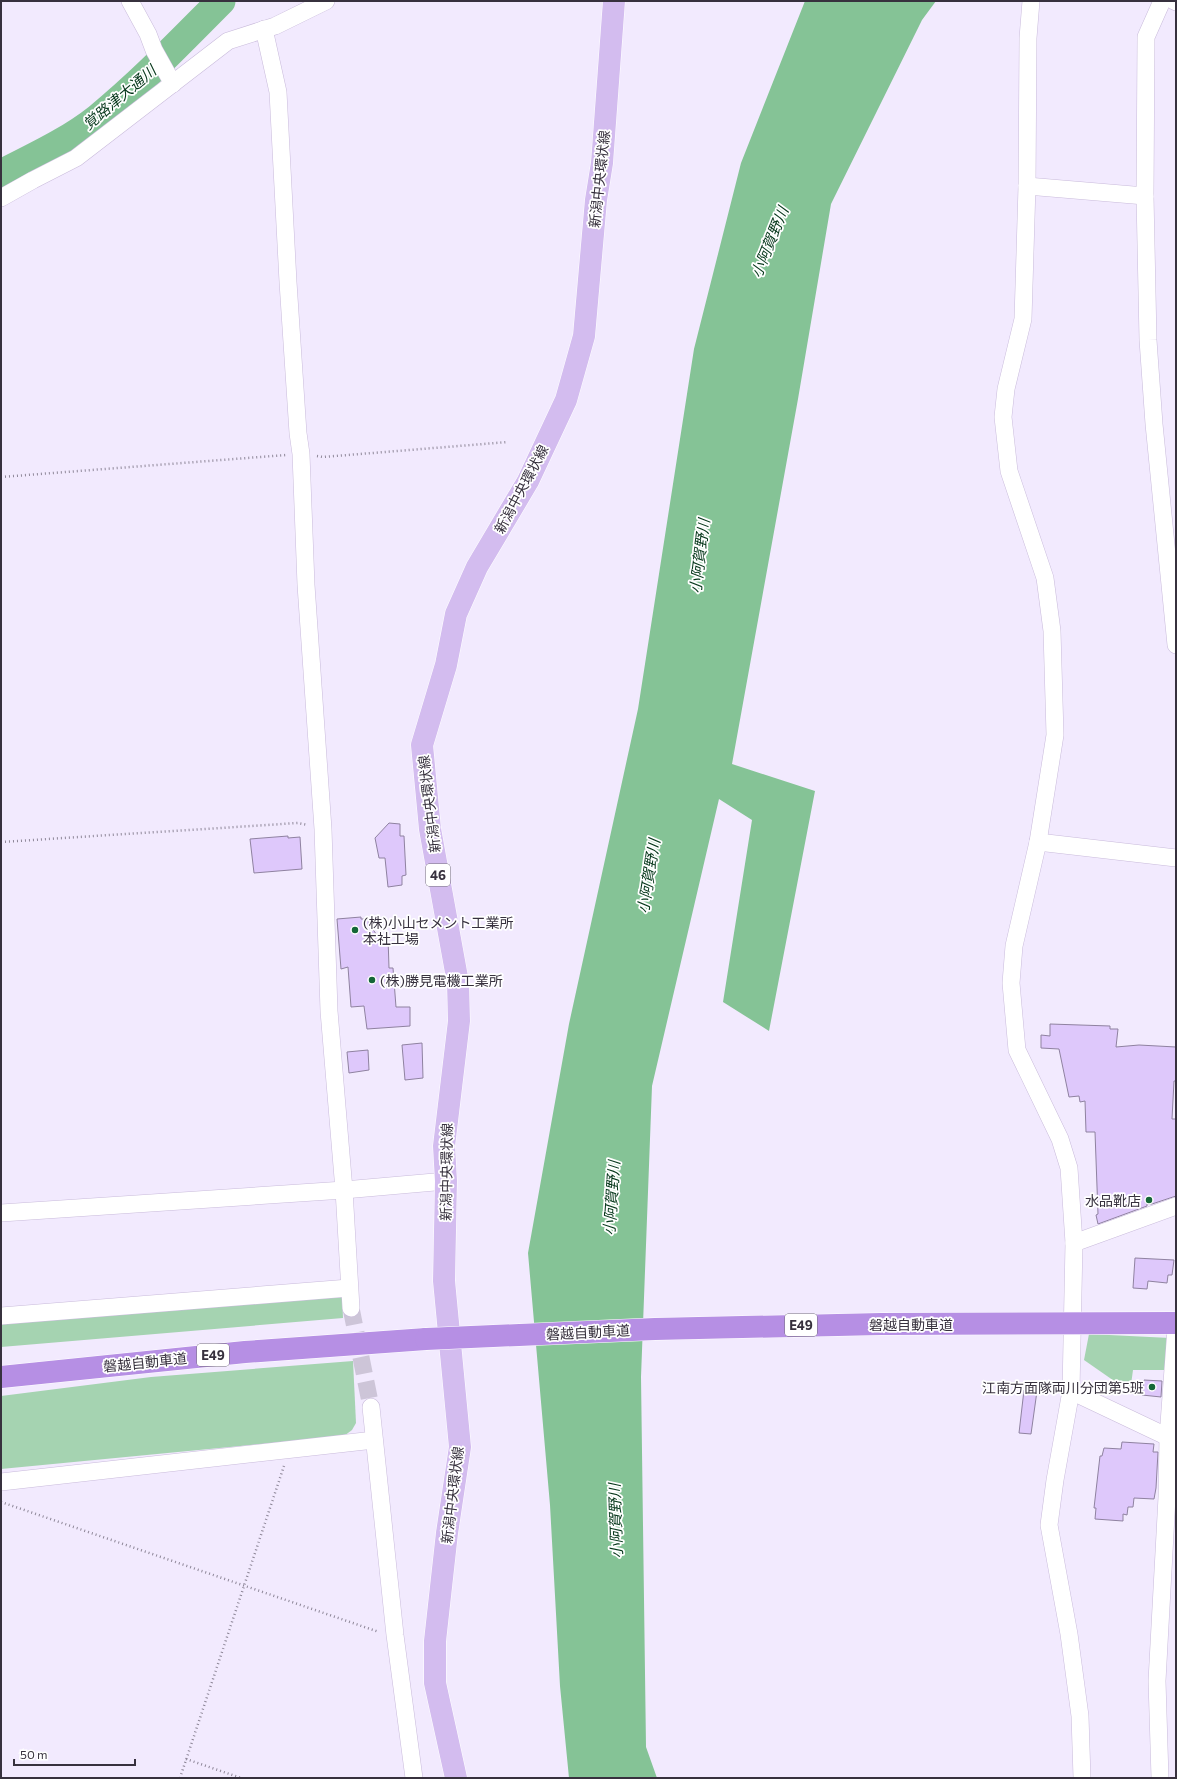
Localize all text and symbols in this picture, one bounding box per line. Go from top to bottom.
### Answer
water label: 覚路津大通川 [79,60,161,133]
street label: 新潟中央環状線 [585,129,613,229]
water label: 小阿賀野川 [747,202,792,280]
street label: 新潟中央環状線 [490,442,552,536]
water label: 小阿賀野川 [685,516,713,594]
street label: 新潟中央環状線 [415,754,443,854]
water label: 小阿賀野川 [633,836,663,914]
road number: 46 [426,864,450,886]
place label: (株)小山セメント工業所 本社工場 [363,914,514,947]
marker: (株)小山セメント工業所 本社工場 [350,925,360,935]
place label: (株)勝見電機工業所 [380,972,503,989]
marker: (株)勝見電機工業所 [367,975,377,985]
street label: 新潟中央環状線 [437,1123,455,1221]
water label: 小阿賀野川 [599,1158,623,1236]
place label: 水品靴店 [1085,1192,1141,1209]
marker: 水品靴店 [1144,1195,1154,1205]
road number: E49 [785,1314,817,1336]
street label: 磐越自動車道 [869,1316,953,1333]
street label: 磐越自動車道 [546,1321,630,1343]
road number: E49 [197,1344,229,1366]
street label: 磐越自動車道 [102,1349,188,1375]
place label: 江南方面隊両川分団第5班 [982,1379,1144,1396]
marker: 江南方面隊両川分団第5班 [1147,1382,1157,1392]
street label: 新潟中央環状線 [438,1445,466,1545]
water label: 小阿賀野川 [605,1481,625,1559]
scale bar [14,1741,135,1767]
text: 50 m [20,1747,48,1761]

